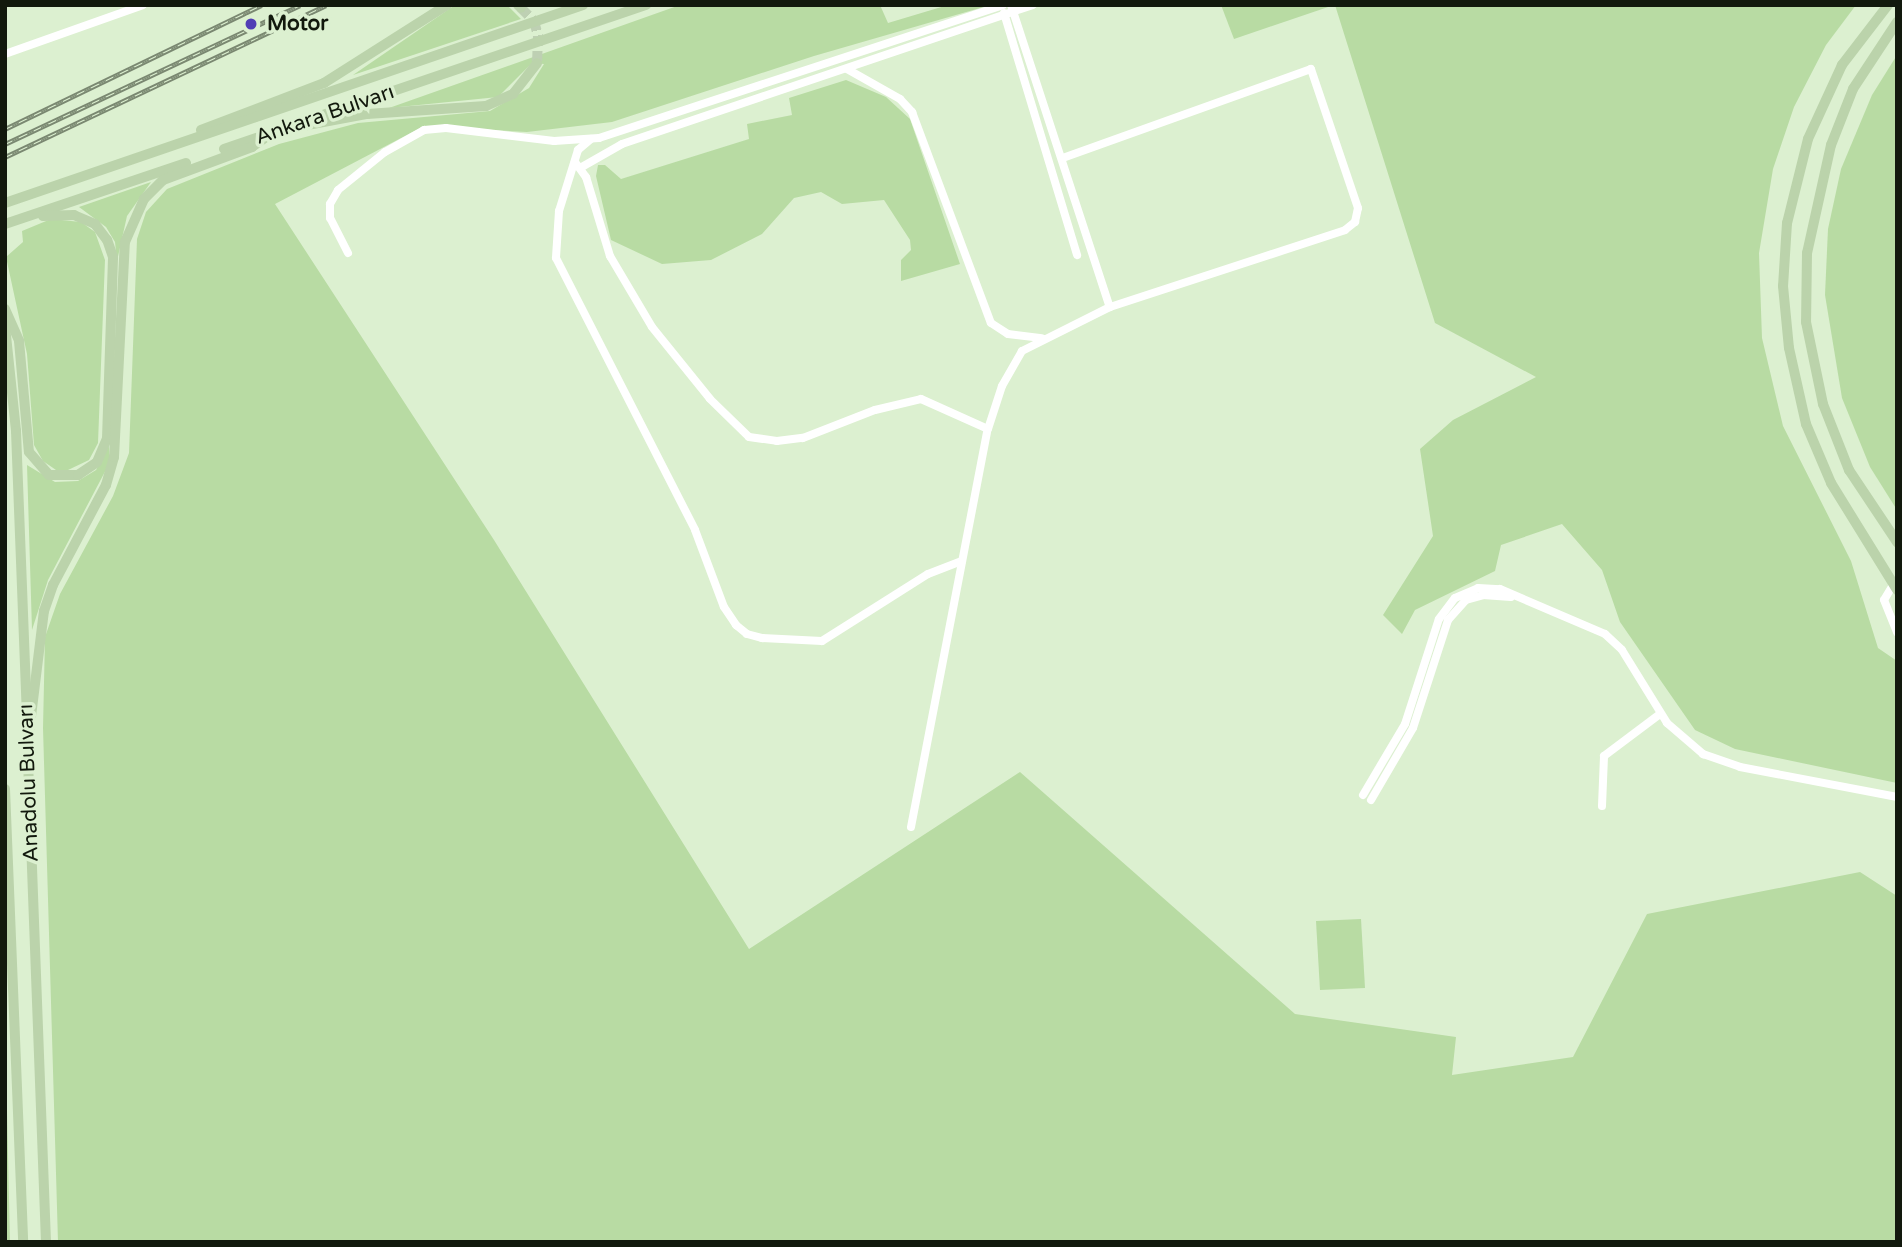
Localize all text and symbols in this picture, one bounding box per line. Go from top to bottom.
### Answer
place label: Motor [267,11,328,37]
marker: Motor [241,14,261,34]
street label: Ankara Bulvarı [252,79,398,151]
street label: Anadolu Bulvarı [14,704,44,862]

